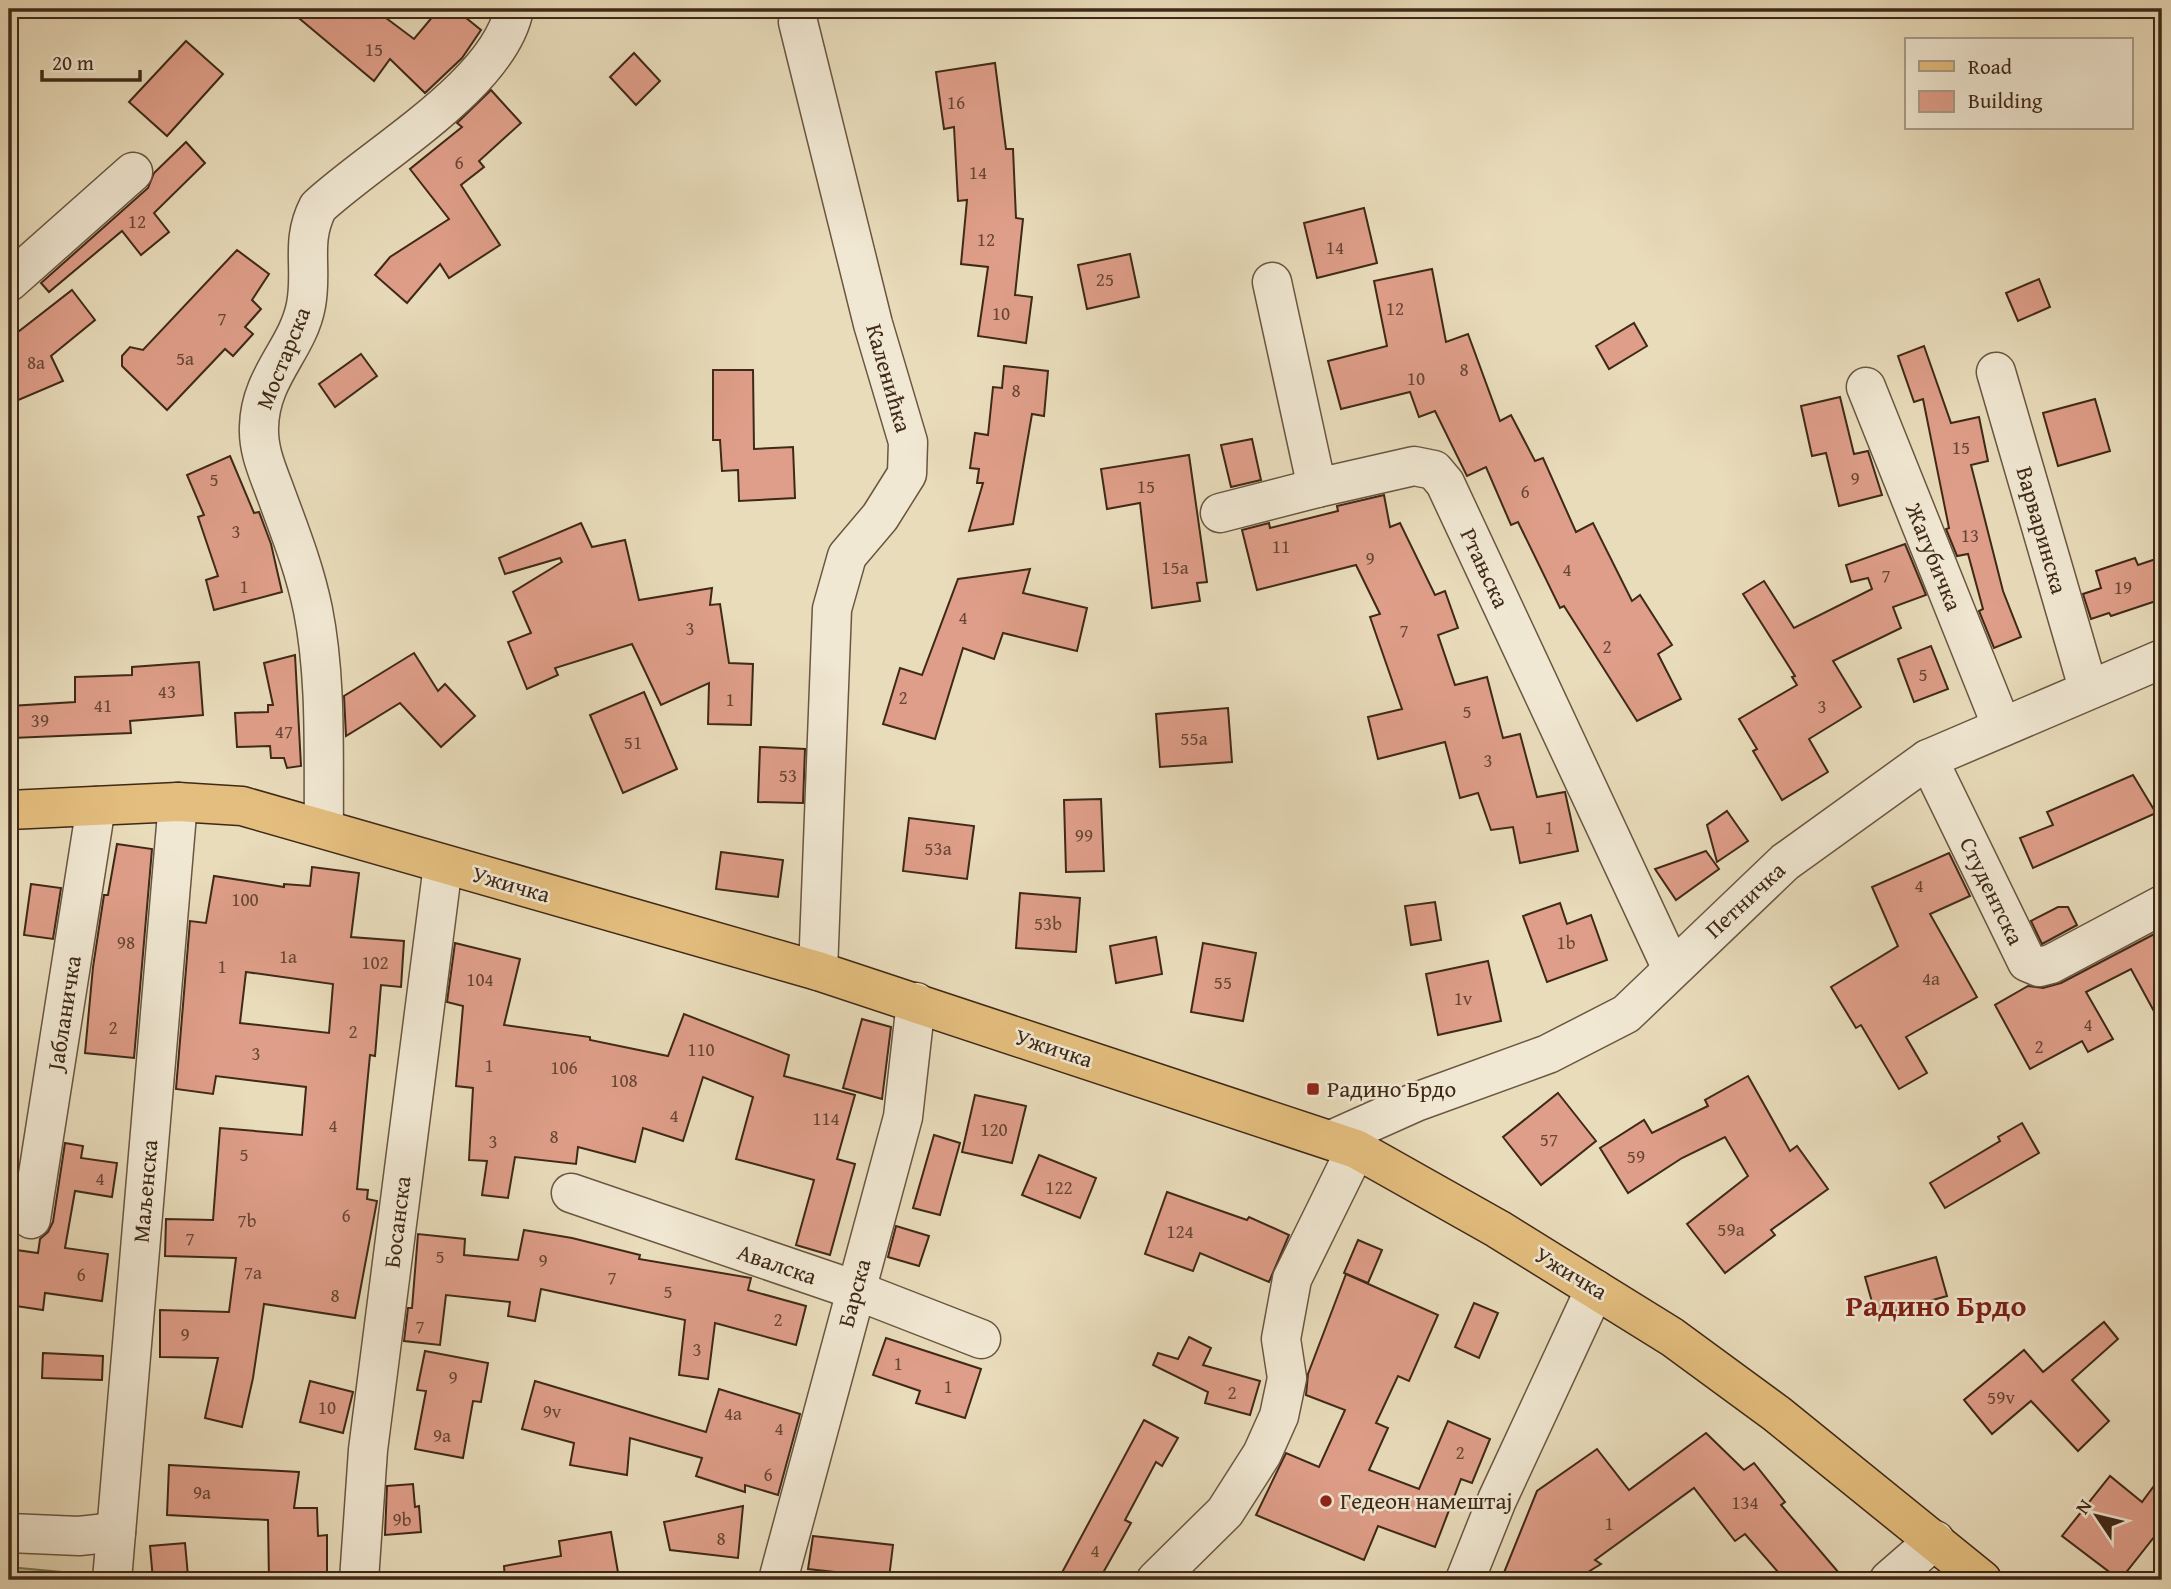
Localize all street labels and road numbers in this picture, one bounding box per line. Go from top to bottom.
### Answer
street label: Мостарска [247,302,318,414]
street label: Каленићка [858,320,921,436]
street label: Варваринска [2009,462,2076,598]
street label: Жагубичка [1898,497,1971,616]
street label: Ртањска [1453,522,1518,613]
street label: Студентска [1952,831,2033,950]
street label: Петничка [1697,854,1792,945]
street label: Ужичка [468,857,554,910]
street label: Јабланичка [38,953,89,1076]
street label: Ужичка [1011,1019,1097,1076]
street label: Маљенска [124,1138,165,1244]
street label: Босанска [374,1174,419,1270]
street label: Авалска [733,1235,821,1292]
street label: Ужичка [1529,1238,1614,1307]
street label: Барска [829,1255,878,1331]

